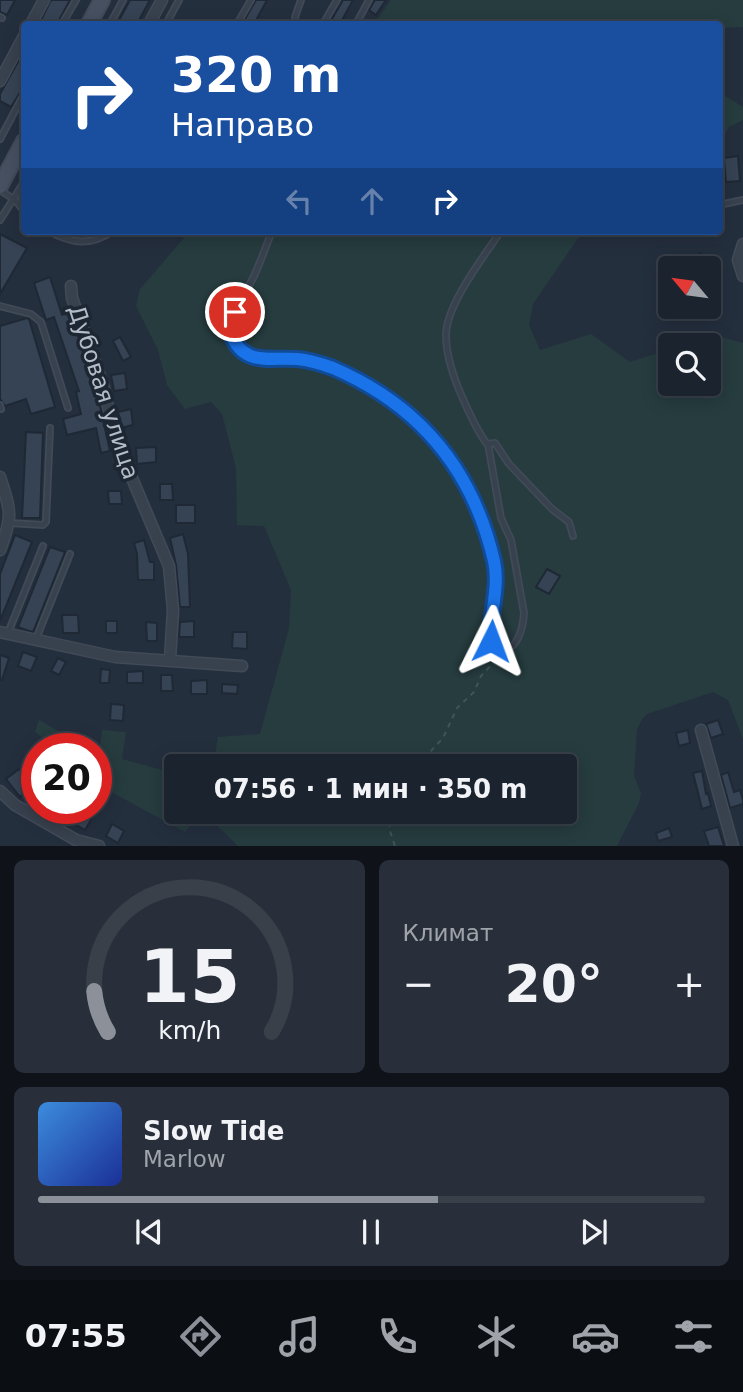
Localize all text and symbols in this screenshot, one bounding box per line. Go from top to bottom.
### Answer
text: 320 m [171,47,341,104]
icon: right [56,49,147,140]
text: Направо [171,106,314,144]
icon: left [280,182,318,220]
icon: ahead [353,182,391,220]
icon: right [426,182,464,220]
north arrow [658,256,721,318]
map controls [658,256,721,396]
pin [205,282,265,342]
icon: arrive [216,293,254,331]
street label: Дубовая улица [64,302,144,482]
button: search [658,333,721,396]
position arrow [454,604,528,678]
speed limit sign: 20 [21,733,112,824]
text: 07:56 · 1 мин · 350 m [214,774,527,804]
text: Климат [403,920,493,946]
text: 15 [139,935,240,1020]
text: 20° [505,954,603,1014]
text: − [403,962,434,1006]
text: + [673,962,705,1006]
text: km/h [158,1016,221,1045]
text: Slow Tide [143,1116,284,1146]
text: Marlow [143,1146,226,1172]
icon: previous [130,1213,168,1251]
icon: pause [352,1213,390,1251]
icon: next [575,1213,613,1251]
icon: directions [176,1312,225,1361]
icon: music [275,1312,324,1361]
icon: phone [373,1312,422,1361]
icon: climate [472,1312,521,1361]
icon: car [571,1312,620,1361]
icon: filters [669,1312,718,1361]
text: 07:55 [25,1317,127,1355]

